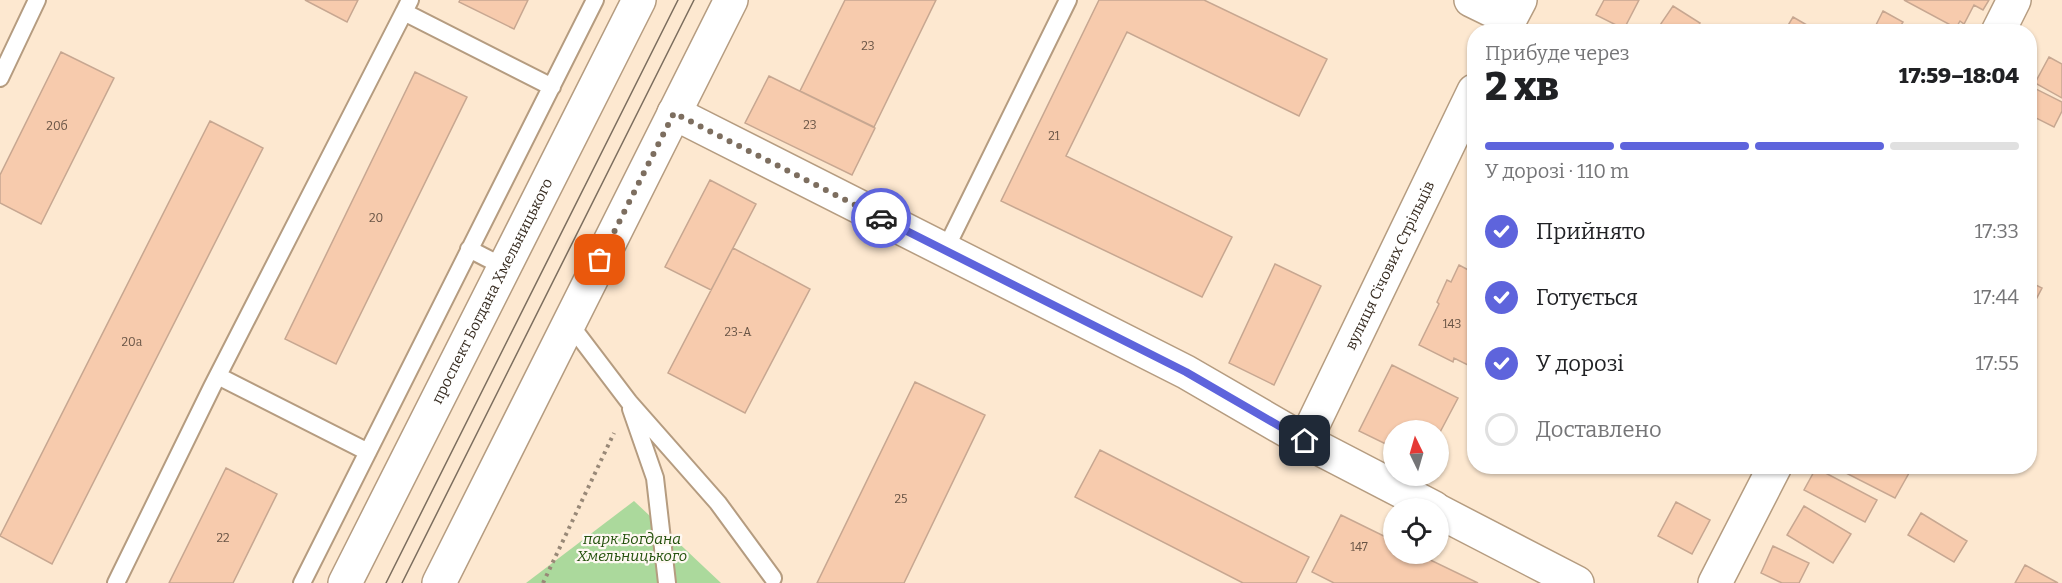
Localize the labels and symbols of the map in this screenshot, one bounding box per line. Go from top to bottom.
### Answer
house number: 23 [861,39,875,53]
house number: 23 [803,118,817,132]
house number: 20б [46,119,68,133]
house number: 21 [1048,129,1060,143]
street label: проспект Богдана Хмельницького [428,175,557,407]
street label: вулиця Січових Стрільців [1341,178,1438,353]
courier [851,188,911,248]
house number: 20 [369,211,383,225]
pin [574,234,625,285]
house number: 143 [1443,317,1462,331]
house number: 23-А [724,325,752,339]
house number: 20а [122,335,143,349]
pin [1279,415,1330,466]
north arrow [1383,420,1449,486]
house number: 25 [895,492,907,506]
park label: парк Богдана Хмельницького [576,530,687,565]
house number: 22 [216,531,230,545]
house number: 147 [1350,540,1368,554]

